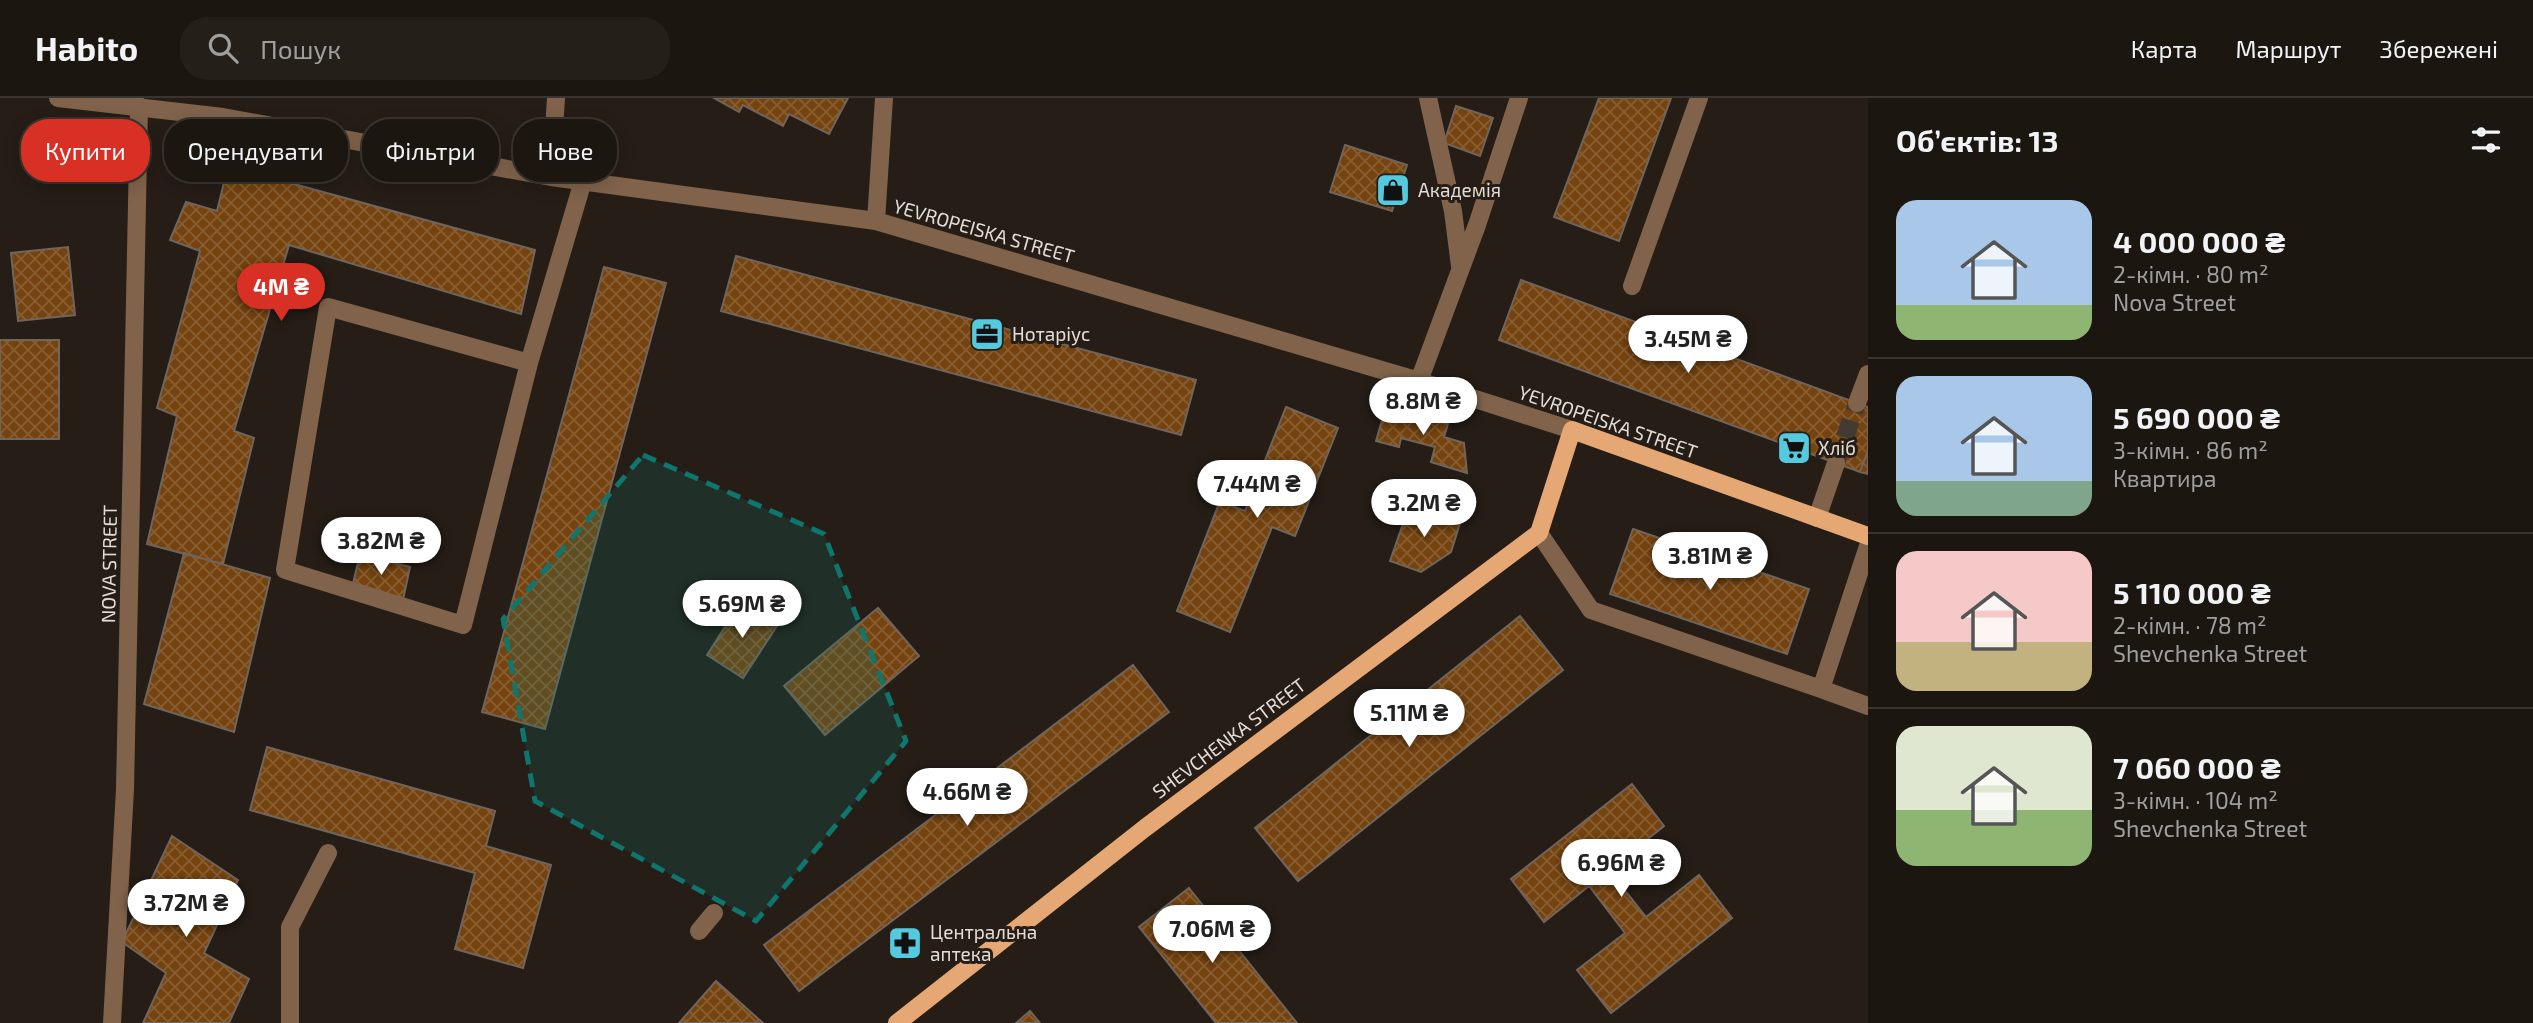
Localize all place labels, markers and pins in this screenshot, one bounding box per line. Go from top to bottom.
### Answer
shop icon: Академія [1374,171,1412,209]
place label: Академія [1418,178,1501,201]
pin: 4M ₴ [240,264,322,323]
office icon: Нотаріус [968,315,1006,353]
pin: 3.45M ₴ [1623,316,1753,375]
place label: Нотаріус [1012,322,1090,346]
pin: 8.8M ₴ [1366,378,1480,437]
supermarket icon: Хліб [1775,429,1813,467]
place label: Хліб [1818,436,1856,459]
pin: 7.44M ₴ [1192,460,1322,520]
pin: 3.2M ₴ [1367,480,1481,539]
pin: 3.82M ₴ [316,518,446,577]
pin: 3.81M ₴ [1645,532,1775,592]
pin: 5.69M ₴ [677,580,807,640]
pin: 5.11M ₴ [1344,690,1474,749]
pin: 4.66M ₴ [902,768,1032,828]
pin: 6.96M ₴ [1556,840,1686,899]
pin: 3.72M ₴ [121,880,251,939]
pin: 7.06M ₴ [1147,906,1277,965]
place label: Центральна аптека [930,920,1037,965]
pharmacy icon: Центральна аптека [886,924,924,962]

